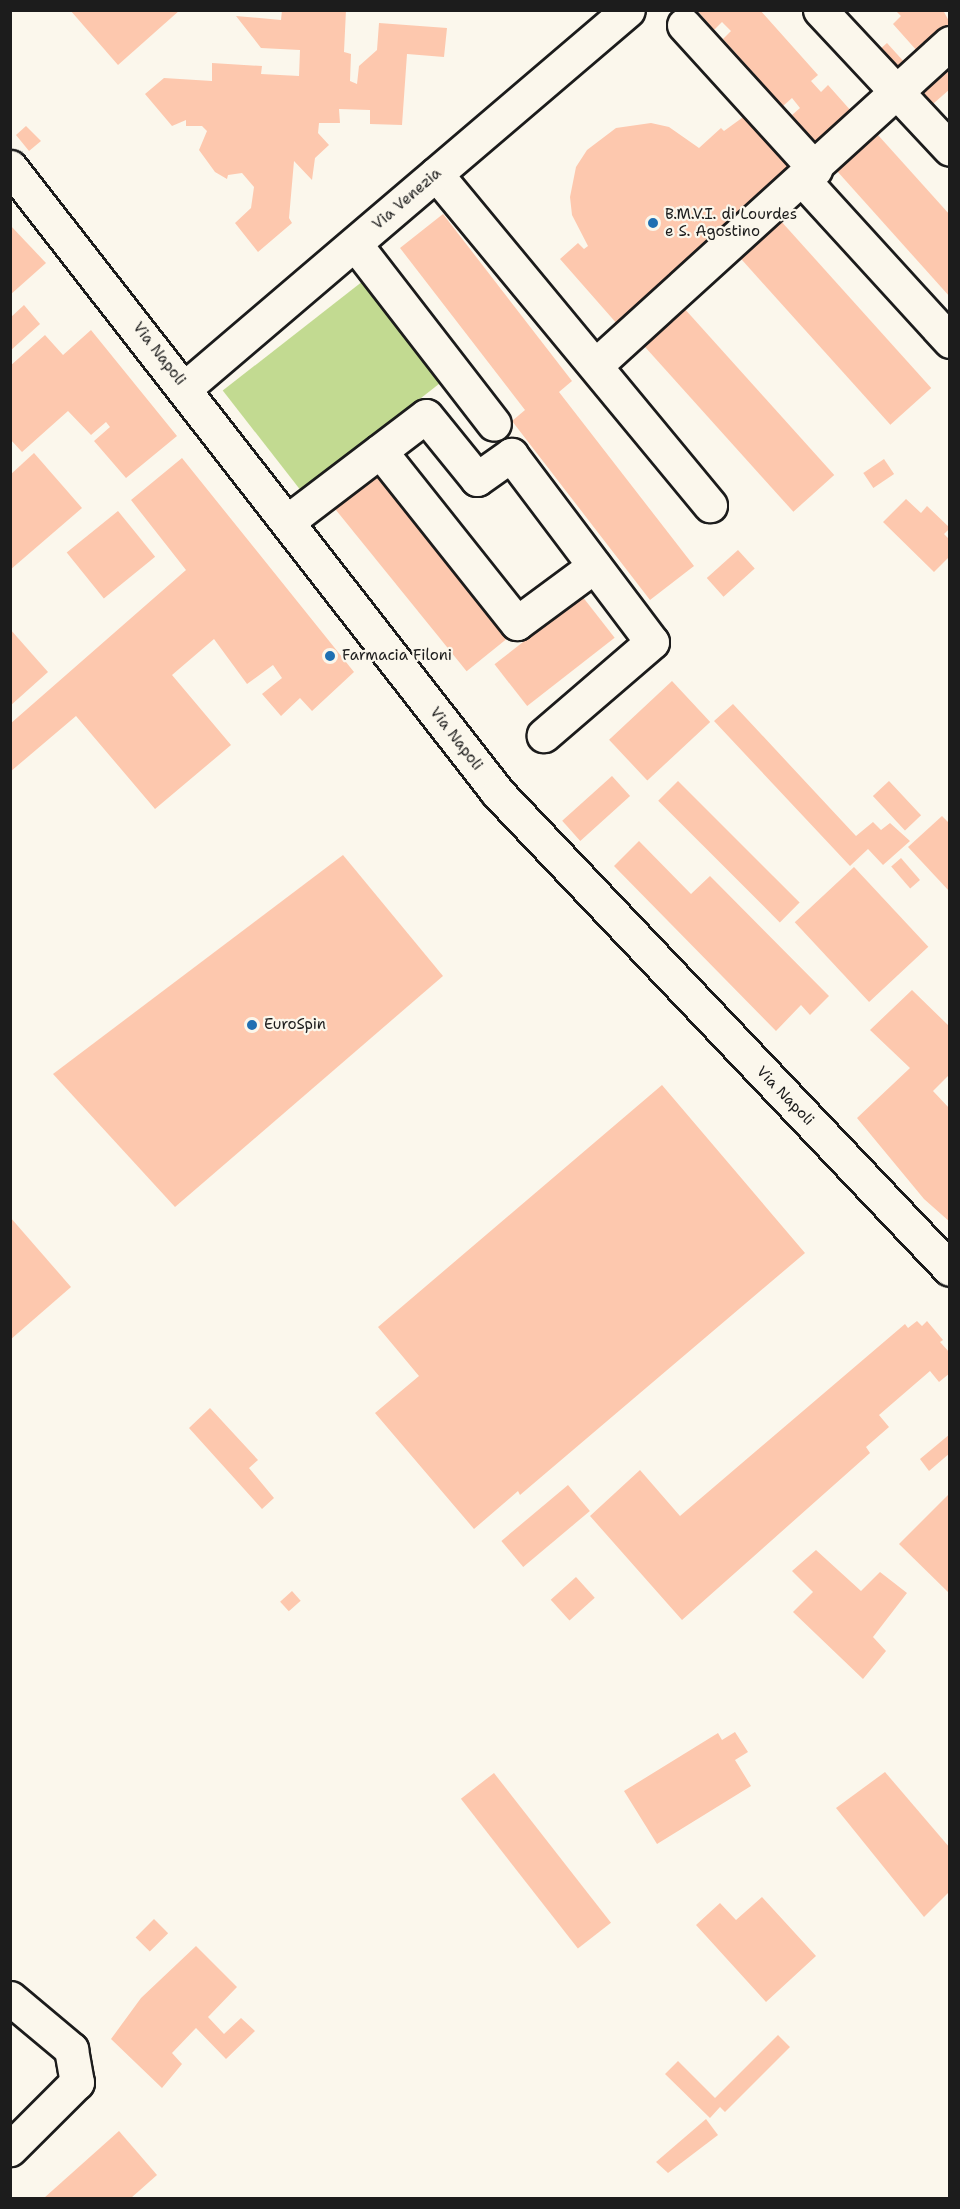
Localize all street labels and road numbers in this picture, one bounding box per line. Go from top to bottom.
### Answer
street label: Via Venezia [369,164,445,234]
street label: Via Napoli [129,319,189,389]
street label: Via Napoli [426,704,486,774]
street label: Via Napoli [752,1063,818,1129]

